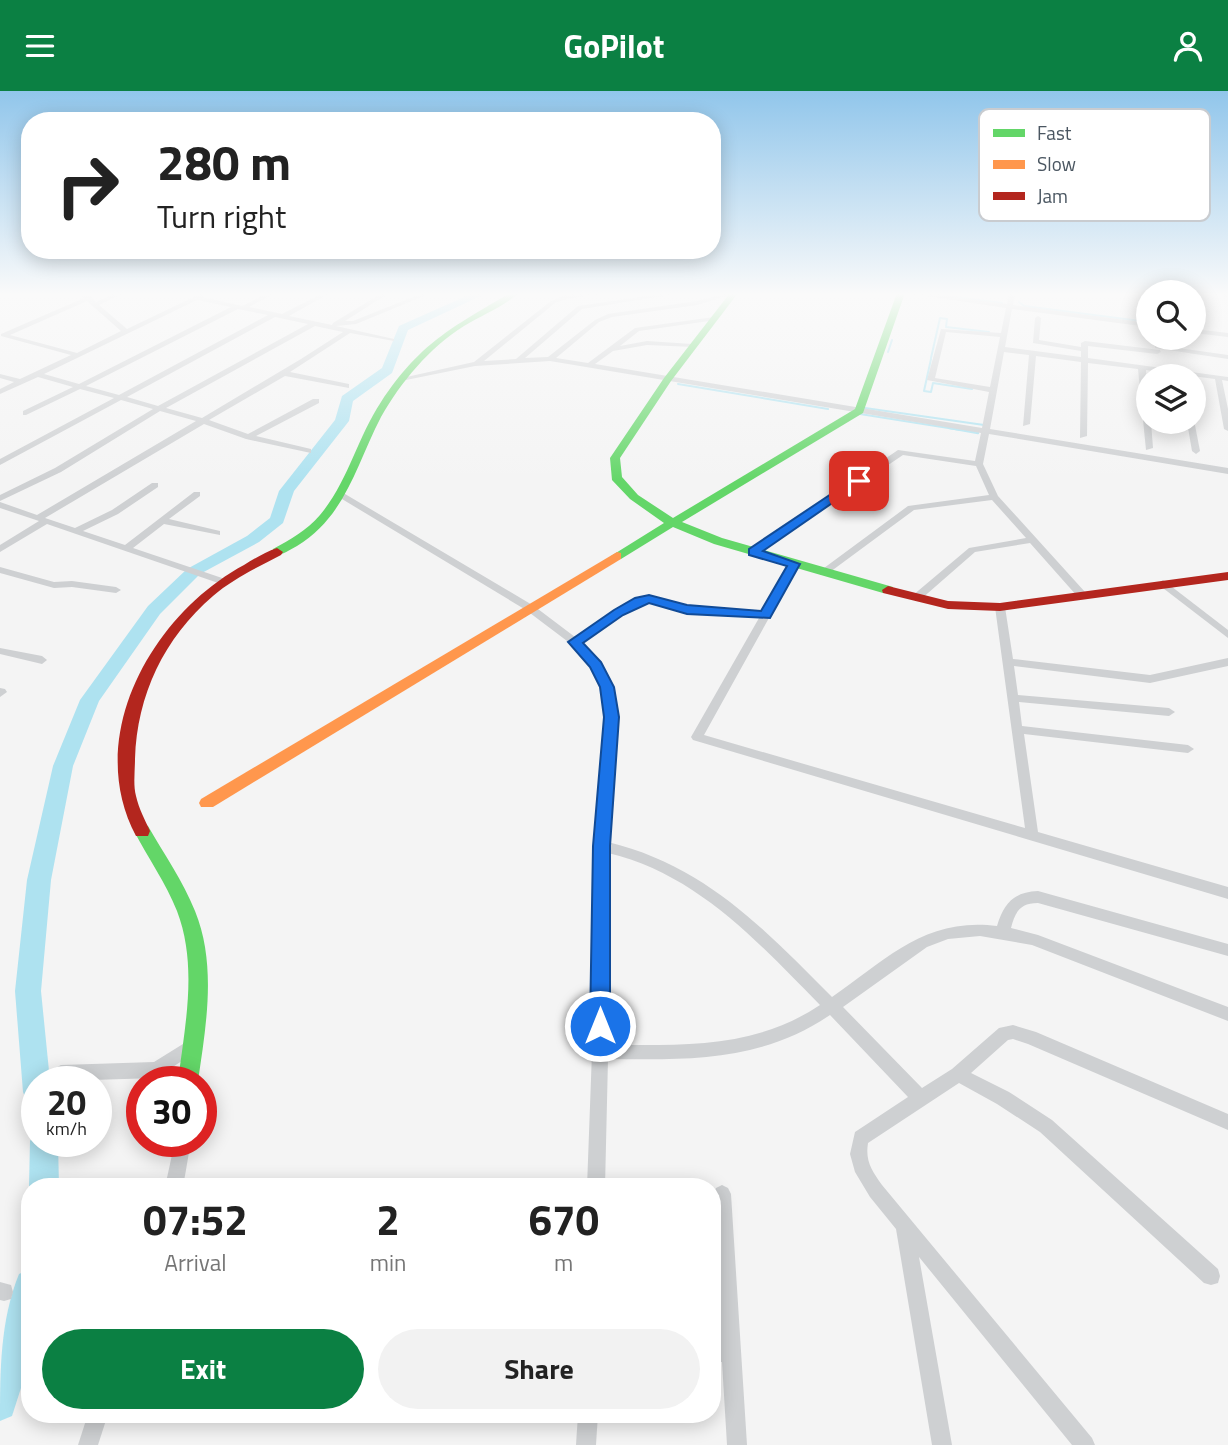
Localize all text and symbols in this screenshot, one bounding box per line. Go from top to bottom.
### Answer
text: GoPilot [564,22,664,70]
icon: menu [21,27,59,65]
icon: person [1169,27,1207,65]
legend [979,109,1210,221]
text: Fast [1037,118,1072,147]
text: 280 m [157,124,291,199]
icon: right [42,140,133,231]
text: Slow [1037,149,1076,178]
text: Jam [1037,181,1068,210]
text: Turn right [157,192,286,240]
map controls [1136,280,1206,434]
button: search [1136,280,1206,350]
button: layers [1136,364,1206,434]
pin [829,451,889,511]
icon: arrive [840,462,878,500]
position arrow [563,989,637,1063]
speed limit sign: 30 [126,1066,217,1157]
text: 20 [47,1075,86,1129]
text: km/h [46,1115,87,1142]
text: 07:52 [143,1187,248,1251]
text: 2 [376,1187,400,1251]
text: 670 [528,1187,599,1251]
text: Arrival [164,1245,227,1280]
text: min [370,1245,406,1280]
text: m [554,1245,573,1280]
button: Exit [42,1329,364,1409]
button: Share [378,1329,700,1409]

